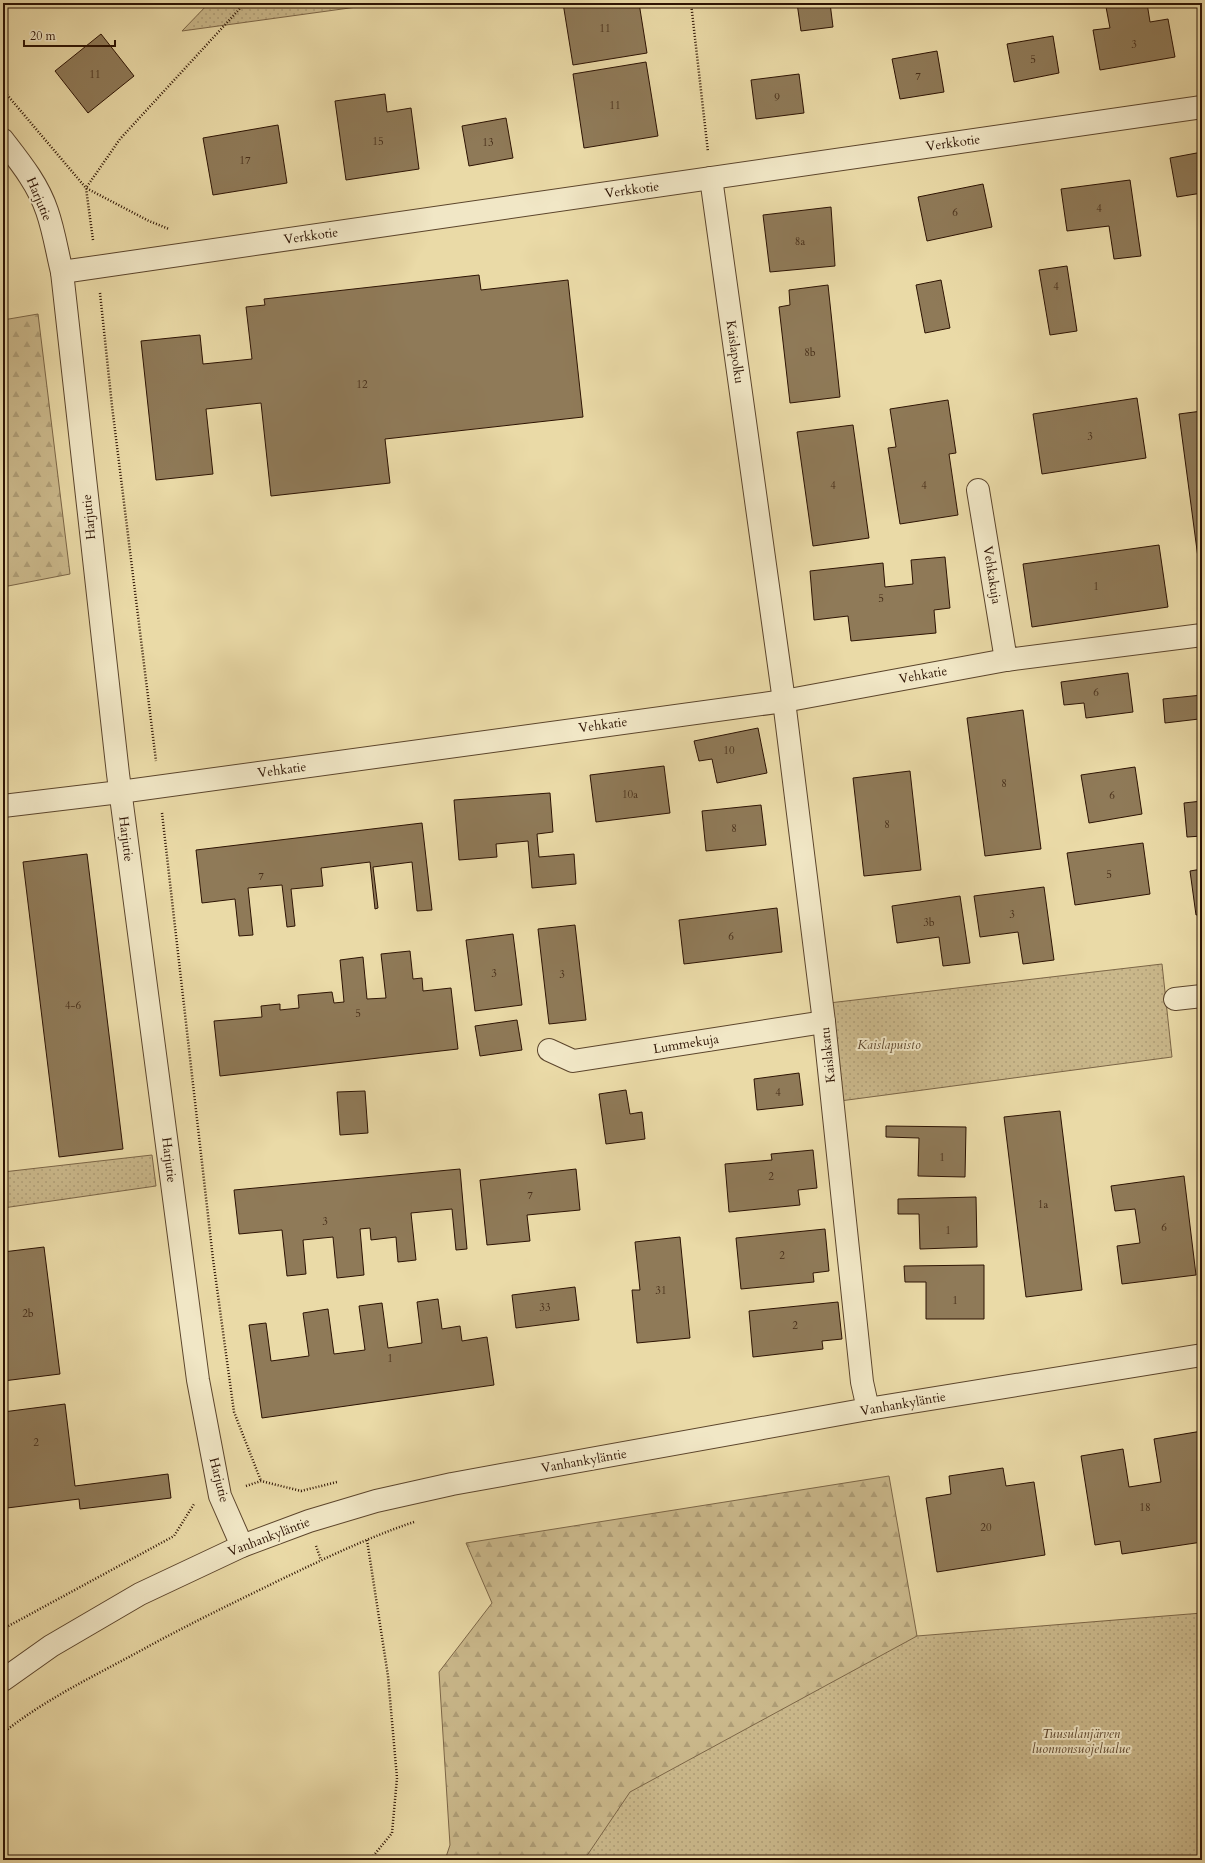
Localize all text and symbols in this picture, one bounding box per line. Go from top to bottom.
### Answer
house number: 11 [599,21,611,36]
scale bar [24,22,115,48]
text: 20 m [30,28,57,44]
house number: 3 [1131,37,1137,52]
house number: 5 [1030,52,1036,67]
house number: 11 [89,67,101,82]
house number: 7 [915,69,921,84]
house number: 9 [774,90,780,105]
house number: 11 [609,98,621,113]
street label: Verkkotie [925,130,981,156]
house number: 15 [372,134,384,149]
house number: 13 [482,135,494,150]
house number: 17 [239,153,251,168]
street label: Harjutie [22,174,56,224]
street label: Verkkotie [604,177,660,203]
house number: 4 [1096,201,1102,216]
house number: 6 [952,205,958,220]
street label: Verkkotie [283,223,339,249]
house number: 8a [795,234,805,249]
house number: 4 [1053,279,1059,294]
street label: Kaislapolku [722,319,748,385]
house number: 8b [804,345,816,360]
house number: 12 [356,377,368,392]
house number: 3 [1087,429,1093,444]
house number: 4 [830,478,836,493]
house number: 4 [921,478,927,493]
street label: Harjutie [78,493,100,541]
street label: Vehkakuja [979,545,1006,606]
house number: 1 [1093,579,1099,594]
house number: 5 [878,591,884,606]
street label: Vehkatie [897,662,949,688]
house number: 6 [1093,685,1099,700]
street label: Vehkatie [578,713,629,737]
house number: 10 [723,743,735,758]
street label: Vehkatie [257,758,308,782]
house number: 8 [1001,776,1007,791]
house number: 10a [622,787,638,802]
house number: 6 [1109,788,1115,803]
street label: Harjutie [114,815,138,863]
house number: 8 [884,817,890,832]
house number: 8 [731,821,737,836]
house number: 5 [1106,867,1112,882]
house number: 7 [258,869,264,884]
house number: 3 [1009,907,1015,922]
house number: 3b [923,915,935,930]
house number: 6 [728,929,734,944]
house number: 3 [491,966,497,981]
house number: 3 [559,967,565,982]
house number: 4-6 [65,998,81,1013]
house number: 5 [355,1006,361,1021]
street label: Kaislakatu [816,1026,840,1084]
street label: Lummekuja [652,1030,721,1058]
park label: Kaislapuisto [857,1036,921,1054]
house number: 4 [775,1085,781,1100]
street label: Harjutie [157,1136,181,1184]
house number: 1 [939,1150,945,1165]
house number: 2 [768,1169,774,1184]
house number: 7 [527,1188,533,1203]
house number: 1a [1038,1197,1048,1212]
house number: 3 [322,1214,328,1229]
house number: 6 [1161,1220,1167,1235]
house number: 1 [945,1223,951,1238]
house number: 2 [779,1248,785,1263]
house number: 31 [655,1283,667,1298]
house number: 1 [952,1293,958,1308]
house number: 33 [539,1300,551,1315]
house number: 2b [22,1306,34,1321]
house number: 2 [792,1318,798,1333]
house number: 1 [387,1351,393,1366]
street label: Vanhankyläntie [859,1388,947,1420]
house number: 2 [33,1435,39,1450]
street label: Vanhankyläntie [540,1445,628,1477]
street label: Harjutie [205,1456,233,1504]
house number: 18 [1139,1500,1151,1515]
street label: Vanhankyläntie [225,1513,313,1561]
house number: 20 [980,1520,992,1535]
park label: Tuusulanjärven luonnonsuojelualue [1032,1725,1131,1758]

